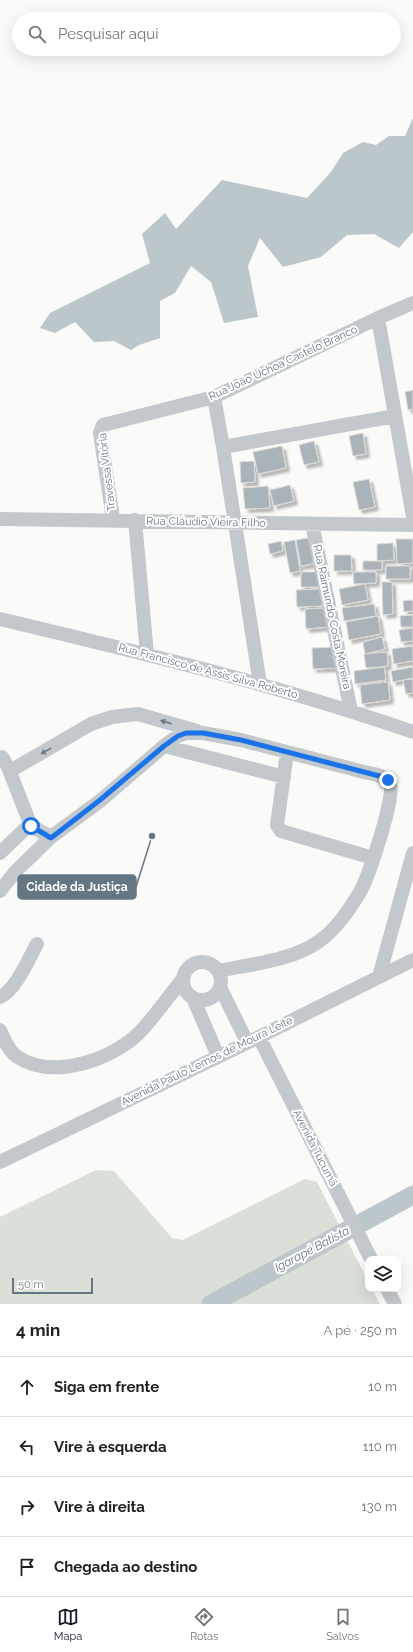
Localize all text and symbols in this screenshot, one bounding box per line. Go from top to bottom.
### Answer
search box [12,12,401,56]
icon: search [26,23,48,45]
text: Pesquisar aqui [58,25,158,43]
street label: Rua João Uchoa Castelo Branco [207,323,360,403]
street label: Travessa Vitória [96,432,118,512]
street label: Rua Cláudio Vieira Filho [146,514,267,530]
street label: Rua Raimundo Costa Moreira [310,543,354,691]
street label: Rua Francisco de Assis Silva Roberto [117,641,300,701]
one-way arrow [159,719,171,725]
one-way arrow [40,748,52,755]
route end [379,771,397,789]
route start [22,817,40,835]
callout: Cidade da Justiça [18,875,136,899]
text: Cidade da Justiça [26,880,128,894]
street label: Avenida Paulo Lemos de Moura Leite [119,1013,295,1108]
street label: Avenida Tucumã [290,1107,340,1189]
water label: Igarapé Batista [272,1223,352,1275]
map controls [365,1256,401,1292]
button: layers [365,1256,401,1292]
scale bar [12,1276,93,1295]
text: 50 m [18,1278,44,1291]
text: 4 min [16,1320,60,1340]
text: A pé · 250 m [323,1323,397,1338]
icon: ahead [16,1376,38,1398]
text: Siga em frente [54,1378,159,1396]
text: 10 m [368,1379,397,1394]
icon: left [16,1436,38,1458]
text: Vire à esquerda [54,1438,167,1456]
text: 110 m [363,1439,397,1454]
icon: right [16,1496,38,1518]
text: Vire à direita [54,1498,145,1516]
text: 130 m [361,1499,397,1514]
icon: arrive [16,1556,38,1578]
text: Chegada ao destino [54,1558,197,1576]
tab: Mapa [54,1606,82,1643]
tab: Rotas [190,1606,218,1643]
tab: Salvos [326,1606,359,1643]

